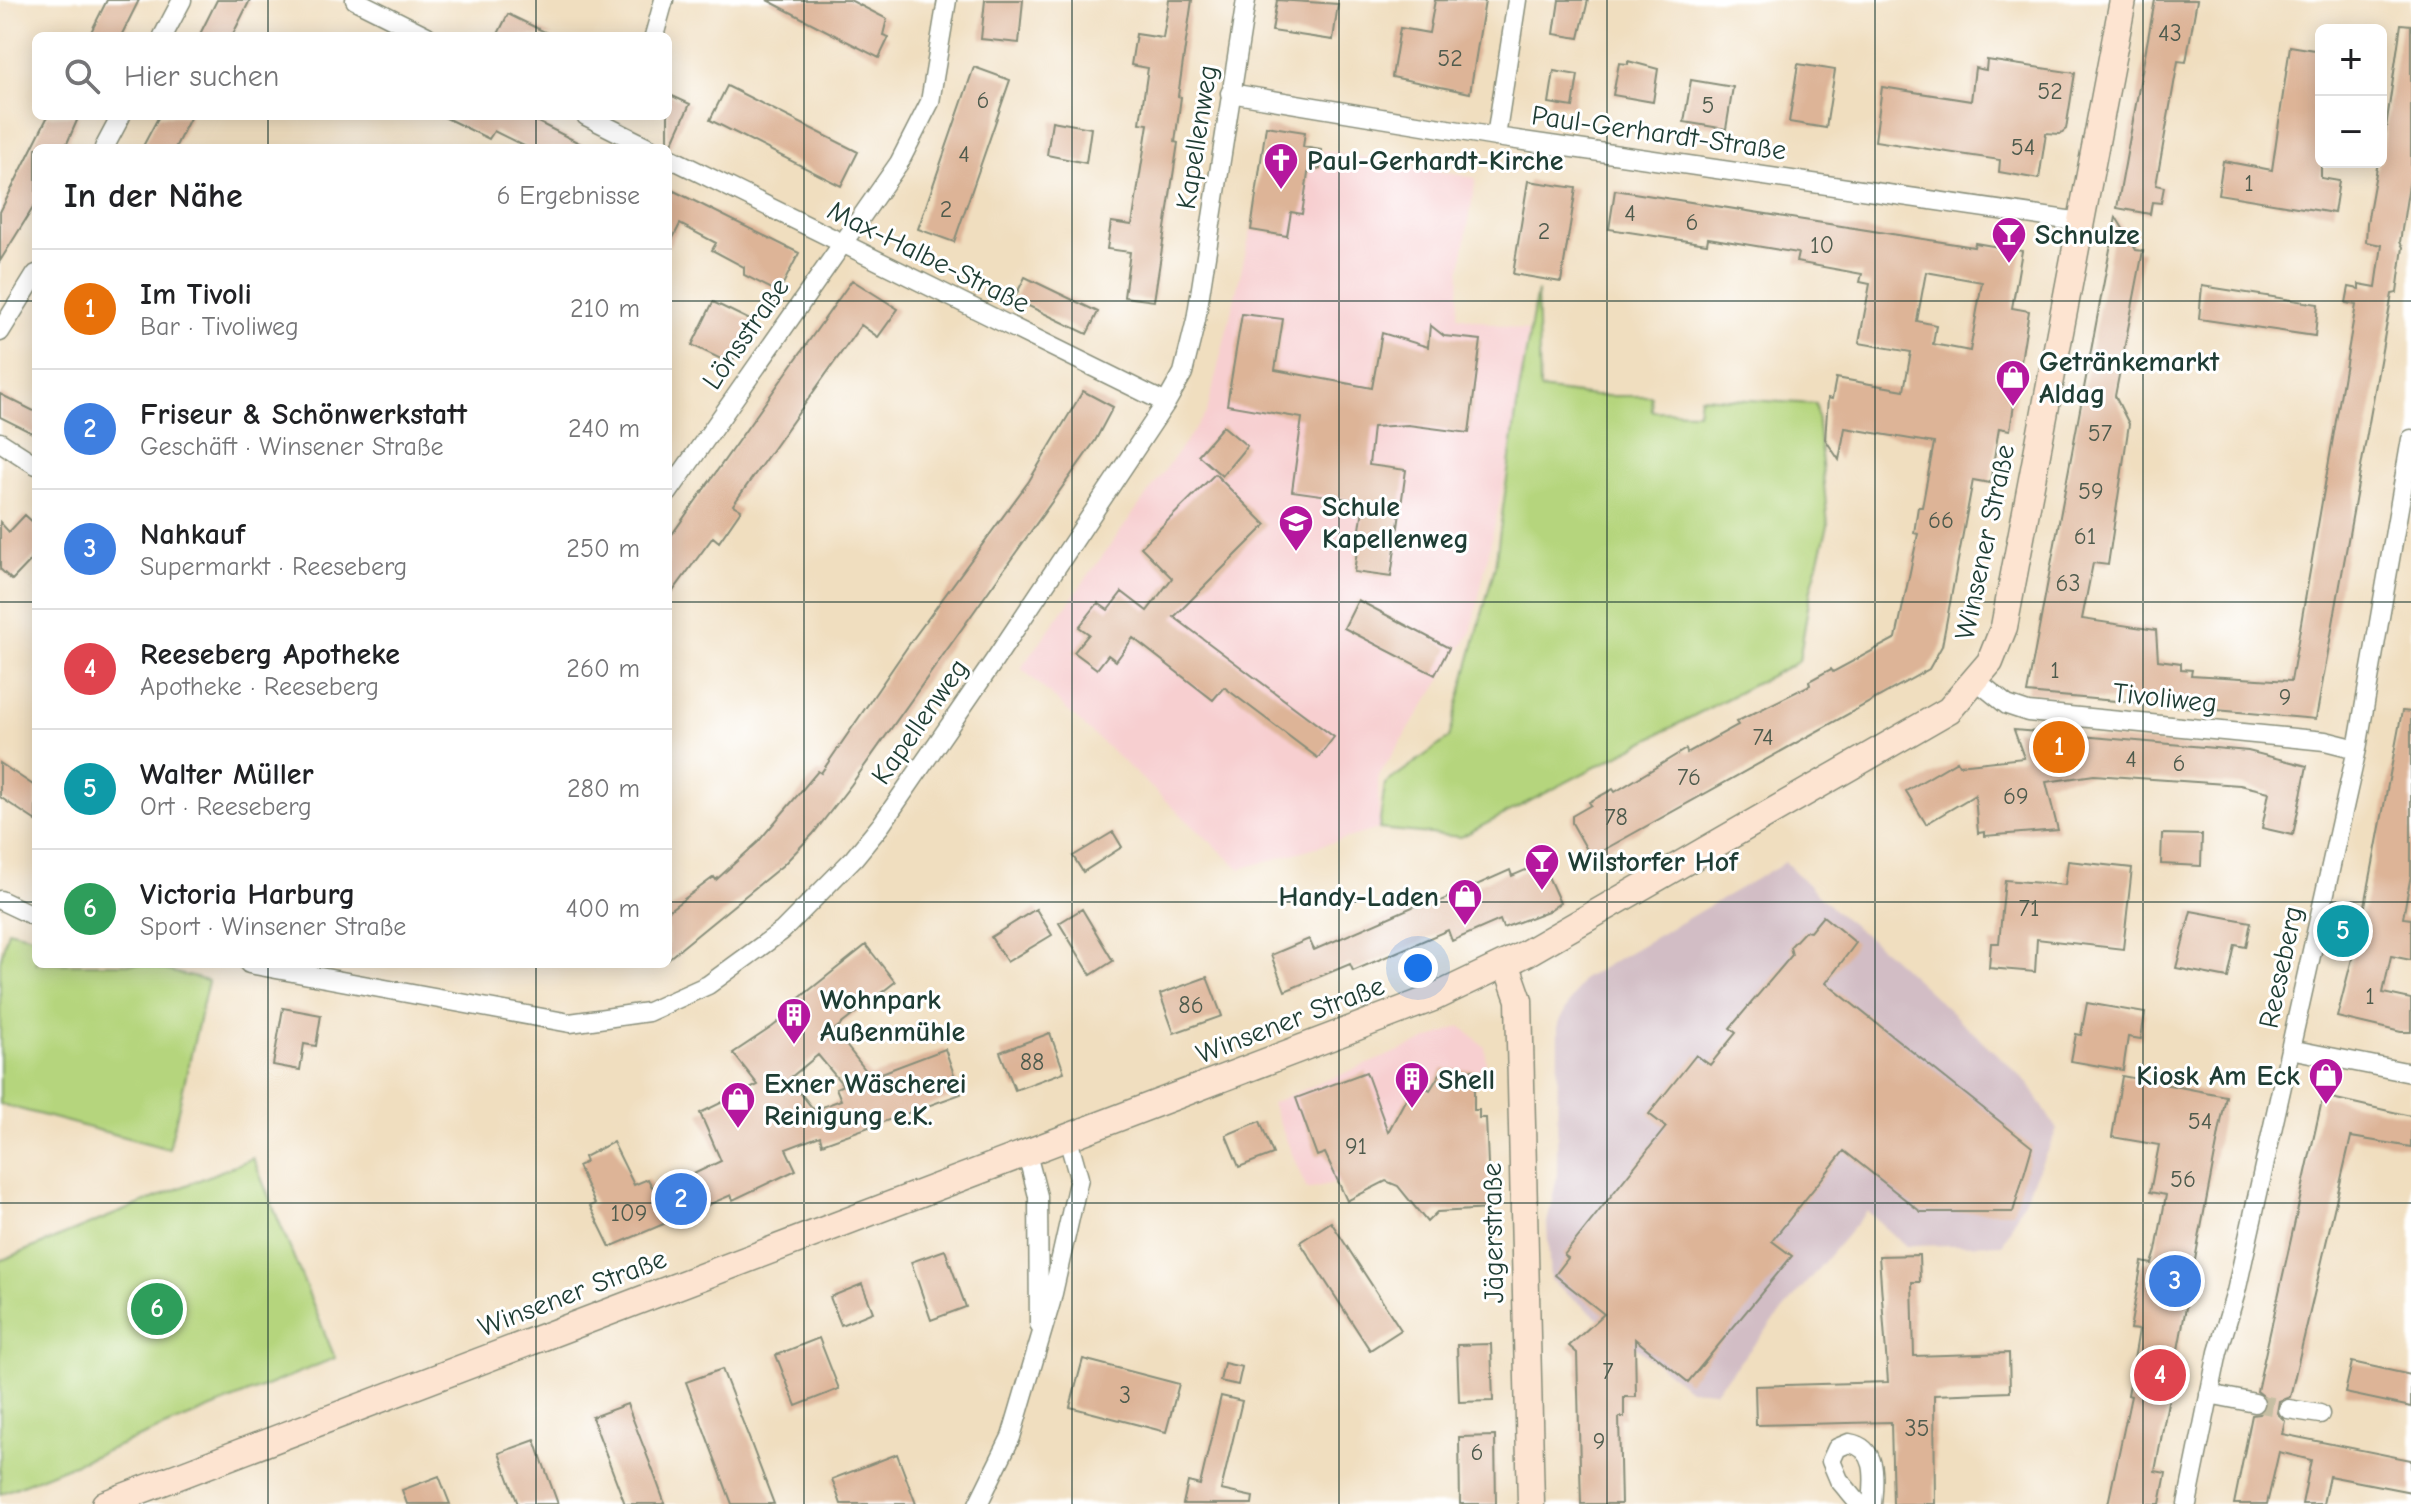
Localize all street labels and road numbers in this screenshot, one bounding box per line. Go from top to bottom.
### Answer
street label: Kapellenweg [1170,63,1224,212]
street label: Paul-Gerhardt-Straße [1529,99,1788,167]
street label: Max-Halbe-Straße [822,194,1035,320]
street label: Lönsstraße [696,272,796,396]
street label: Winsener Straße [1949,442,2021,643]
street label: Kapellenweg [865,653,975,791]
street label: Tivoliweg [2111,677,2219,719]
street label: Reeseberg [2252,903,2310,1031]
street label: Winsener Straße [1192,969,1389,1071]
street label: Jägerstraße [1476,1162,1510,1304]
street label: Winsener Straße [474,1242,671,1344]

